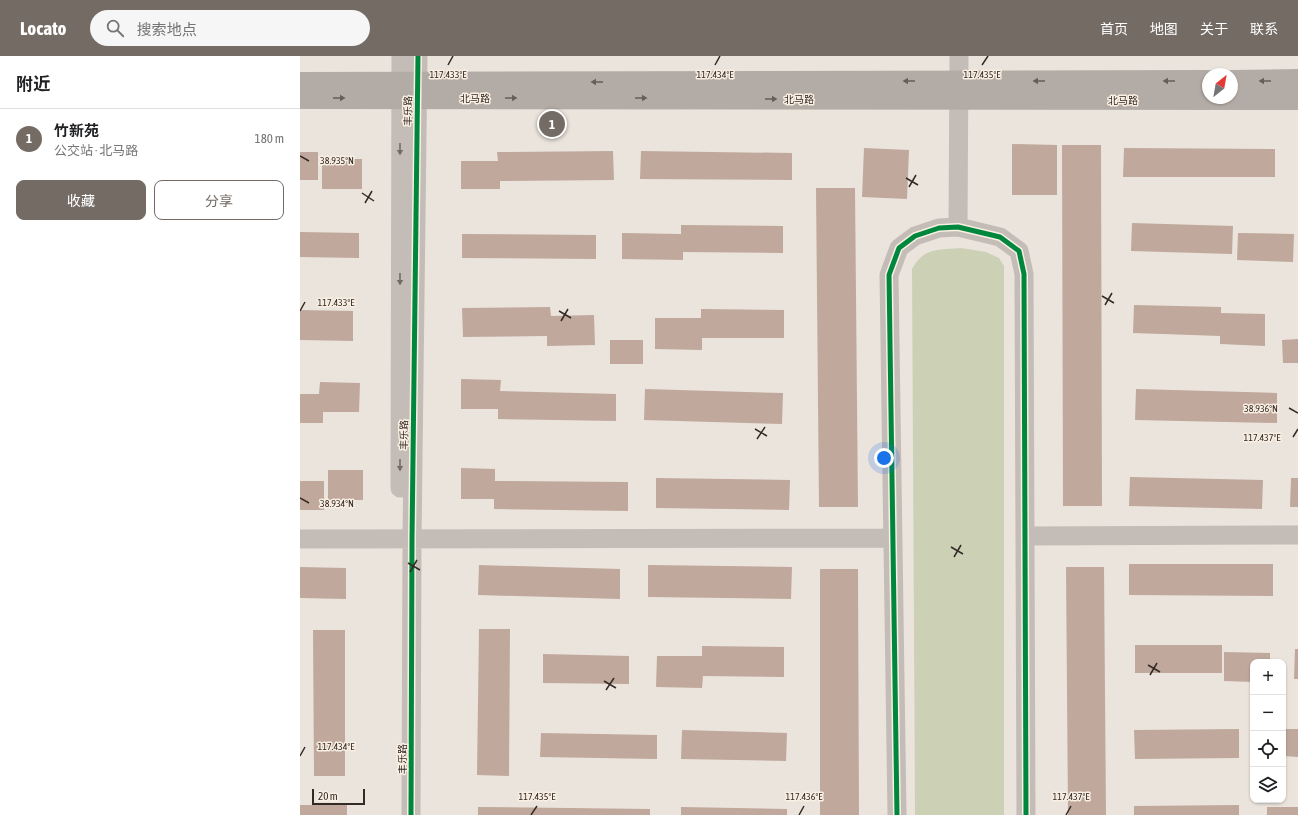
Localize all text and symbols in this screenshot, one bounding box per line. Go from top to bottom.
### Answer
search box [90,10,370,46]
text: Locato [20,17,66,39]
icon: search [104,17,126,39]
text: 搜索地点 [136,21,196,38]
text: 首页 [1100,21,1128,37]
text: 地图 [1150,21,1178,37]
text: 关于 [1200,21,1228,37]
text: 联系 [1250,21,1278,37]
north arrow [1202,68,1238,104]
text: 117.433°E [430,69,467,80]
text: 117.434°E [697,69,734,80]
text: 117.435°E [964,69,1001,80]
text: 附近 [16,74,50,94]
one-way arrow [902,78,915,84]
one-way arrow [1032,78,1045,84]
one-way arrow [1162,78,1175,84]
one-way arrow [1258,78,1271,84]
one-way arrow [590,79,603,85]
street label: 北马路 [460,93,490,104]
street label: 北马路 [784,94,814,105]
one-way arrow [333,95,346,101]
one-way arrow [505,95,518,101]
one-way arrow [635,95,648,101]
street label: 北马路 [1108,95,1138,106]
street label: 丰乐路 [402,96,414,126]
one-way arrow [765,96,778,102]
pin: 1 [539,109,565,139]
text: 竹新苑 [54,122,99,139]
text: 1 [26,131,32,146]
text: 180 m [255,131,284,146]
text: 公交站 · 北马路 [54,143,138,158]
one-way arrow [397,143,403,156]
text: 38.935°N [320,155,354,166]
button: 收藏 [16,180,146,220]
button: 分享 [154,180,284,220]
one-way arrow [397,273,403,286]
text: 117.433°E [318,297,355,308]
text: 38.936°N [1244,403,1278,414]
street label: 丰乐路 [398,420,410,450]
text: 117.437°E [1244,432,1281,443]
your location [874,448,894,468]
one-way arrow [397,459,403,472]
text: 38.934°N [320,498,354,509]
map controls [1250,659,1286,803]
button: + [1250,659,1286,695]
button: − [1250,695,1286,731]
button: locate [1250,731,1286,767]
text: 117.434°E [318,741,355,752]
street label: 丰乐路 [397,744,408,774]
button: layers [1250,767,1286,803]
scale bar [312,787,365,806]
text: 20 m [318,790,338,802]
text: 117.435°E [519,791,556,802]
text: 117.436°E [786,791,823,802]
text: 117.437°E [1053,791,1090,802]

